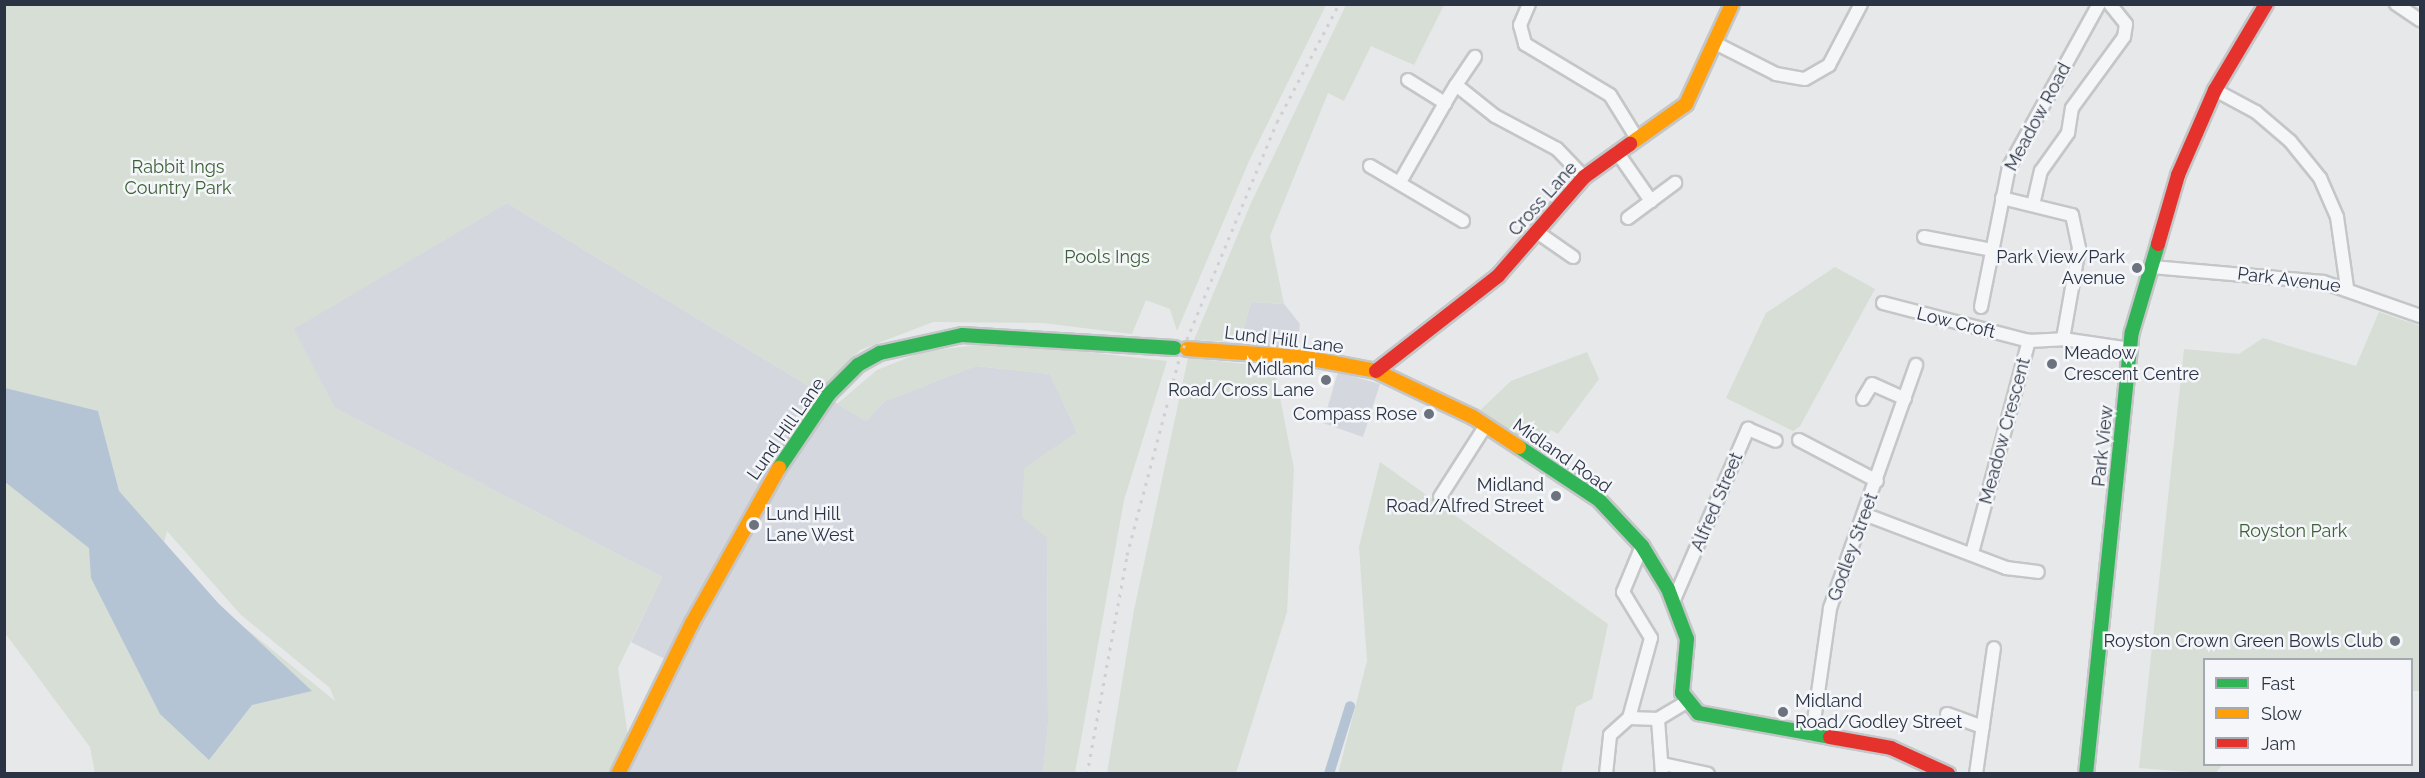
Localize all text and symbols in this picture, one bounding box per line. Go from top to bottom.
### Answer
street label: Meadow Road [2000,59,2076,175]
park label: Rabbit Ings Country Park [124,157,232,200]
street label: Cross Lane [1504,157,1582,241]
park label: Pools Ings [1064,246,1150,268]
place label: Park View/Park Avenue [1996,247,2125,290]
marker: Park View/Park Avenue [2130,261,2144,275]
street label: Park Avenue [2236,263,2342,297]
street label: Low Croft [1914,303,1998,343]
street label: Lund Hill Lane [1223,322,1345,358]
place label: Meadow Crescent Centre [2064,343,2199,386]
street label: Meadow Crescent [1975,355,2035,507]
marker: Meadow Crescent Centre [2045,357,2059,371]
place label: Midland Road/Cross Lane [1168,359,1314,401]
street label: Lund Hill Lane [743,373,829,485]
marker: Midland Road/Cross Lane [1319,373,1333,387]
place label: Compass Rose [1293,403,1417,425]
street label: Park View [2088,404,2118,488]
marker: Compass Rose [1422,407,1436,421]
street label: Midland Road [1509,414,1615,498]
street label: Alfred Street [1686,449,1748,555]
place label: Midland Road/Alfred Street [1386,475,1544,518]
marker: Midland Road/Alfred Street [1549,489,1563,503]
street label: Godley Street [1823,490,1883,604]
place label: Lund Hill Lane West [766,504,855,546]
marker: Lund Hill Lane West [747,518,761,532]
park label: Royston Park [2239,520,2347,542]
place label: Royston Crown Green Bowls Club [2103,630,2383,652]
marker: Royston Crown Green Bowls Club [2388,634,2402,648]
legend [2203,658,2413,766]
text: Fast [2261,673,2295,694]
place label: Midland Road/Godley Street [1795,691,1963,734]
text: Slow [2261,703,2302,724]
marker: Midland Road/Godley Street [1776,705,1790,719]
text: Jam [2261,733,2296,754]

